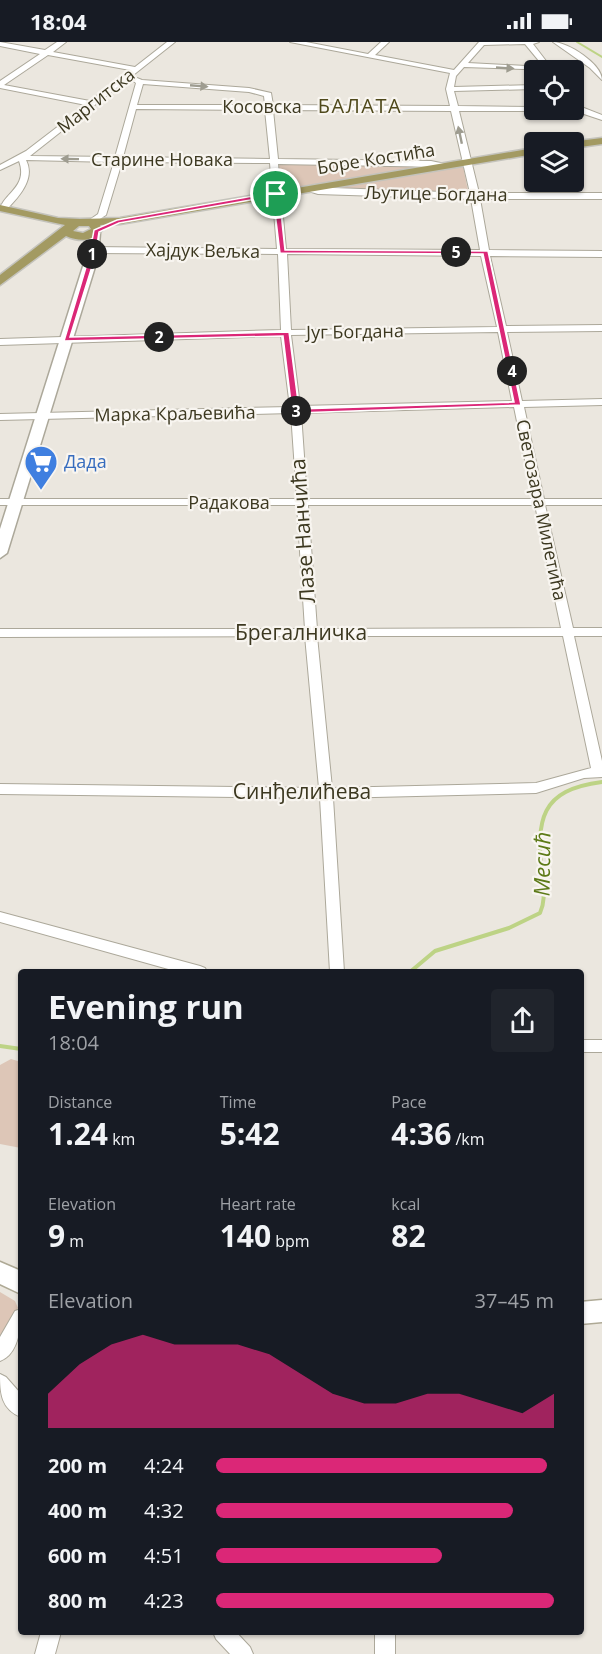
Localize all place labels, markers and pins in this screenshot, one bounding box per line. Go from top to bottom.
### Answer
pin [250,168,301,219]
pin: 5 [441,237,471,267]
pin: 1 [77,239,107,269]
pin: 2 [144,322,174,352]
pin: 4 [497,356,527,386]
pin: 3 [281,396,311,426]
supermarket icon: Дада [23,444,59,491]
place label: Дада [64,449,107,473]

